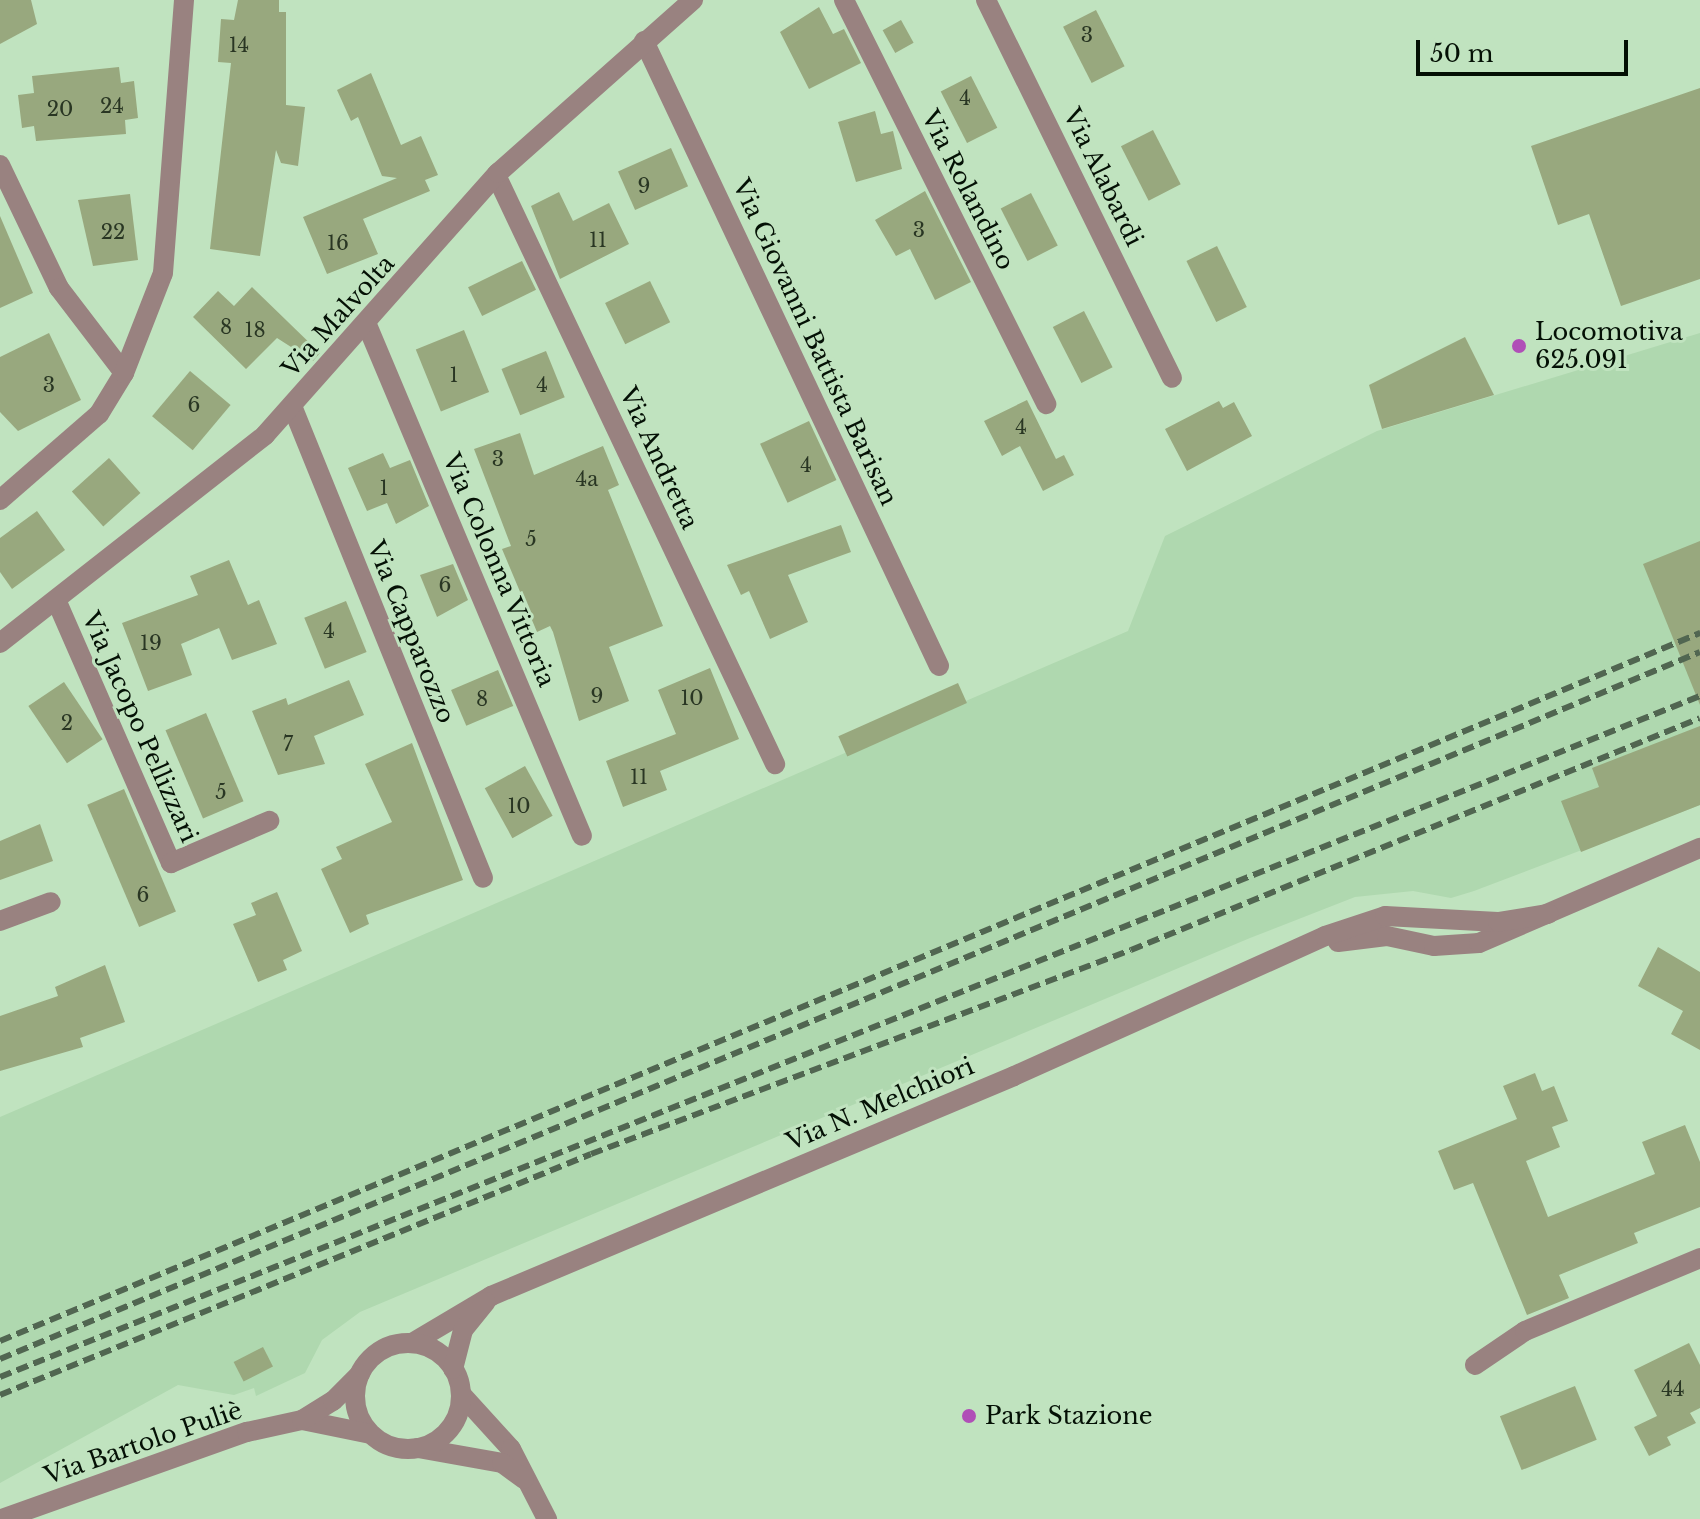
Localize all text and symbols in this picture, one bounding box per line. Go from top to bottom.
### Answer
house number: 3 [1081,23,1093,47]
scale bar [1420,24,1632,74]
house number: 14 [229,33,249,57]
text: 50 m [1430,39,1493,68]
house number: 4 [959,86,971,110]
house number: 24 [100,94,124,118]
house number: 20 [47,97,73,121]
street label: Via Alabardi [1057,103,1149,251]
street label: Via Rolandino [915,105,1021,275]
house number: 9 [638,174,650,198]
street label: Via Giovanni Battista Barisan [726,174,904,510]
house number: 3 [913,218,925,242]
house number: 22 [101,220,125,244]
house number: 11 [589,228,607,252]
house number: 16 [327,231,349,255]
street label: Via Malvolta [276,249,400,383]
house number: 8 [220,315,232,339]
house number: 18 [244,318,266,342]
place label: Locomotiva 625.091 [1535,318,1683,374]
marker: Locomotiva 625.091 [1510,337,1528,355]
house number: 1 [450,363,458,387]
house number: 3 [43,373,55,397]
house number: 4 [536,373,548,397]
street label: Via Andretta [613,382,705,534]
house number: 6 [188,393,200,417]
house number: 4 [1015,415,1027,439]
house number: 3 [492,447,504,471]
street label: Via Colonna Vittoria [436,448,562,692]
house number: 4 [800,453,812,477]
house number: 4a [576,467,598,491]
house number: 1 [380,476,388,500]
house number: 5 [525,527,537,551]
street label: Via Capparozzo [361,536,461,728]
house number: 6 [439,573,451,597]
street label: Via Jacopo Pellizzari [76,607,204,847]
house number: 4 [323,619,335,643]
house number: 19 [140,631,162,655]
house number: 9 [591,684,603,708]
house number: 10 [680,686,704,710]
house number: 8 [476,687,488,711]
house number: 2 [61,711,73,735]
house number: 7 [283,732,293,756]
house number: 11 [630,765,648,789]
house number: 5 [215,780,227,804]
house number: 10 [507,794,531,818]
house number: 6 [137,883,149,907]
street label: Via N. Melchiori [782,1051,978,1157]
house number: 44 [1661,1377,1685,1401]
street label: Via Bartolo Puliè [40,1396,246,1490]
place label: Park Stazione [985,1402,1153,1430]
marker: Park Stazione [960,1407,978,1425]

